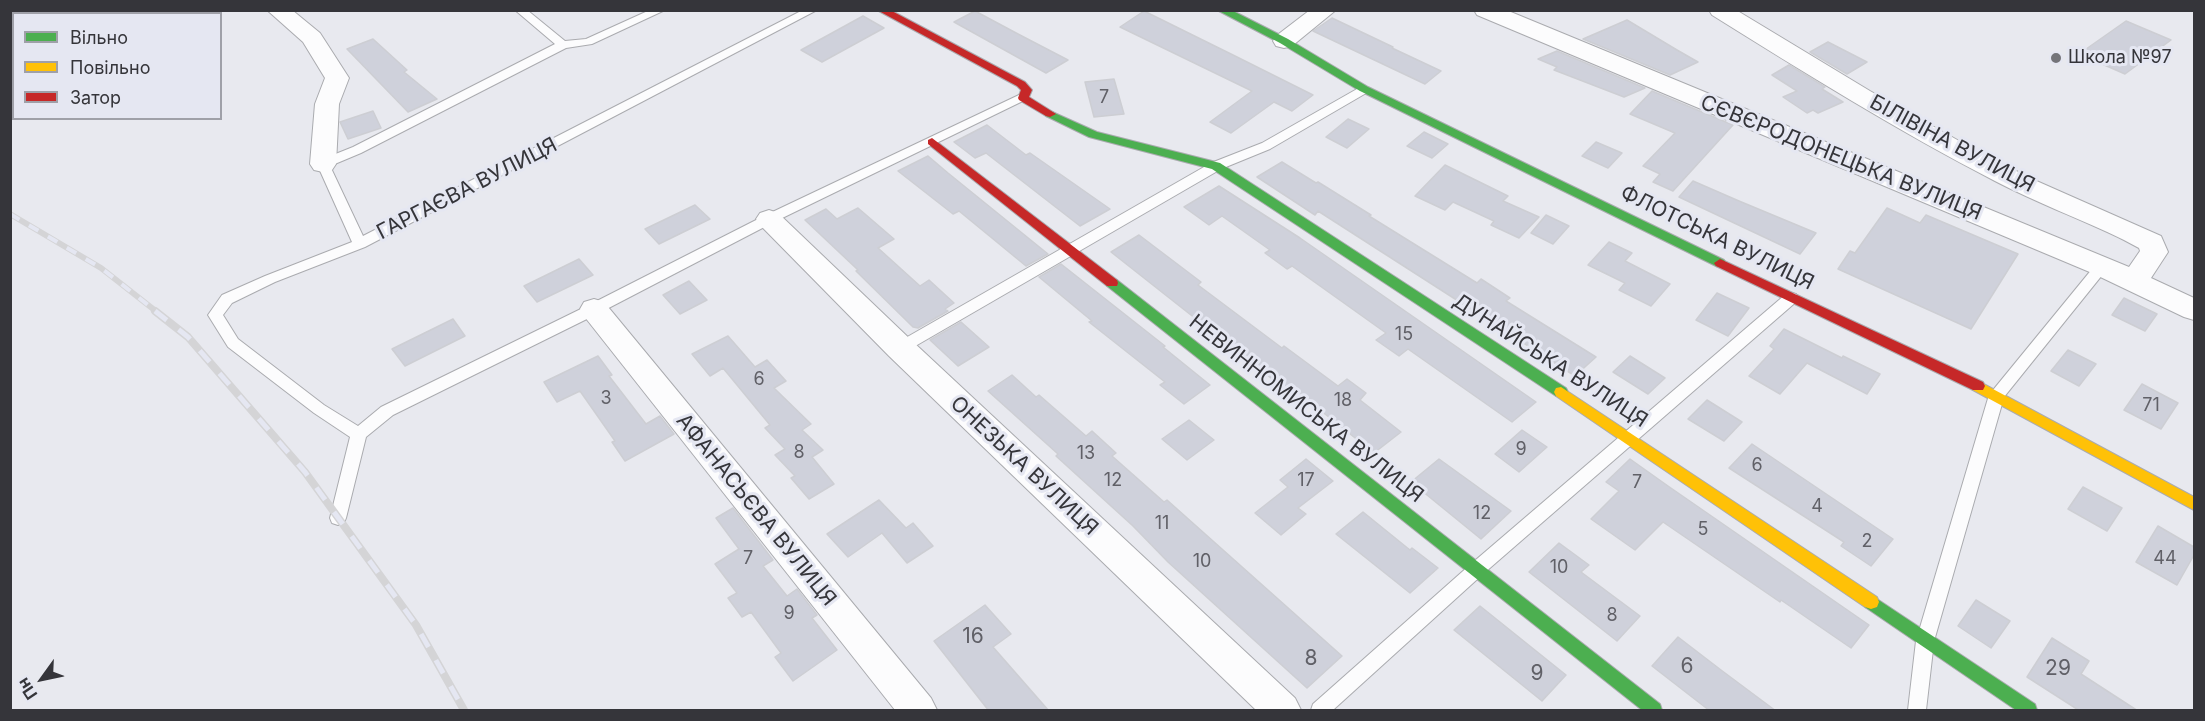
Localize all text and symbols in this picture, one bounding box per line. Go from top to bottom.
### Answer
legend [12,12,222,120]
text: Вільно [70,27,128,48]
place label: Школа №97 [2068,47,2172,69]
marker: Школа №97 [2049,51,2063,65]
text: Повільно [70,57,151,78]
text: Затор [70,87,121,108]
house number: 7 [1099,87,1109,109]
street label: СЄВЄРОДОНЕЦЬКА ВУЛИЦЯ [1697,90,1985,226]
street label: БІЛІВІНА ВУЛИЦЯ [1865,90,2039,198]
street label: ГАРГАЄВА ВУЛИЦЯ [373,133,561,245]
street label: ФЛОТСЬКА ВУЛИЦЯ [1616,180,1818,296]
street label: ДУНАЙСЬКА ВУЛИЦЯ [1448,289,1652,433]
street label: НЕВИННОМИСЬКА ВУЛИЦЯ [1184,310,1428,508]
house number: 15 [1395,324,1413,346]
house number: 6 [753,369,765,391]
house number: 3 [600,388,612,410]
house number: 18 [1334,390,1352,412]
street label: ОНЕЗЬКА ВУЛИЦЯ [945,391,1103,541]
house number: 71 [2142,395,2160,417]
street label: АФАНАСЬЄВА ВУЛИЦЯ [671,409,841,611]
house number: 9 [1515,439,1527,461]
house number: 8 [793,442,805,464]
house number: 13 [1077,443,1095,465]
house number: 6 [1751,455,1763,477]
house number: 12 [1104,470,1122,492]
house number: 17 [1297,470,1315,492]
house number: 7 [1632,472,1642,494]
house number: 4 [1811,496,1823,518]
house number: 12 [1473,503,1491,525]
house number: 11 [1155,513,1169,535]
house number: 5 [1698,519,1708,541]
house number: 2 [1862,531,1872,553]
house number: 7 [743,548,753,570]
house number: 44 [2153,548,2177,570]
house number: 10 [1193,551,1211,573]
house number: 10 [1550,557,1568,579]
house number: 9 [783,603,795,625]
house number: 8 [1606,605,1618,627]
house number: 16 [962,624,984,650]
house number: 8 [1305,646,1317,672]
north arrow [12,649,72,709]
house number: 6 [1680,654,1694,680]
house number: 29 [2045,656,2071,682]
house number: 9 [1530,661,1544,687]
text: Пн [13,674,41,703]

